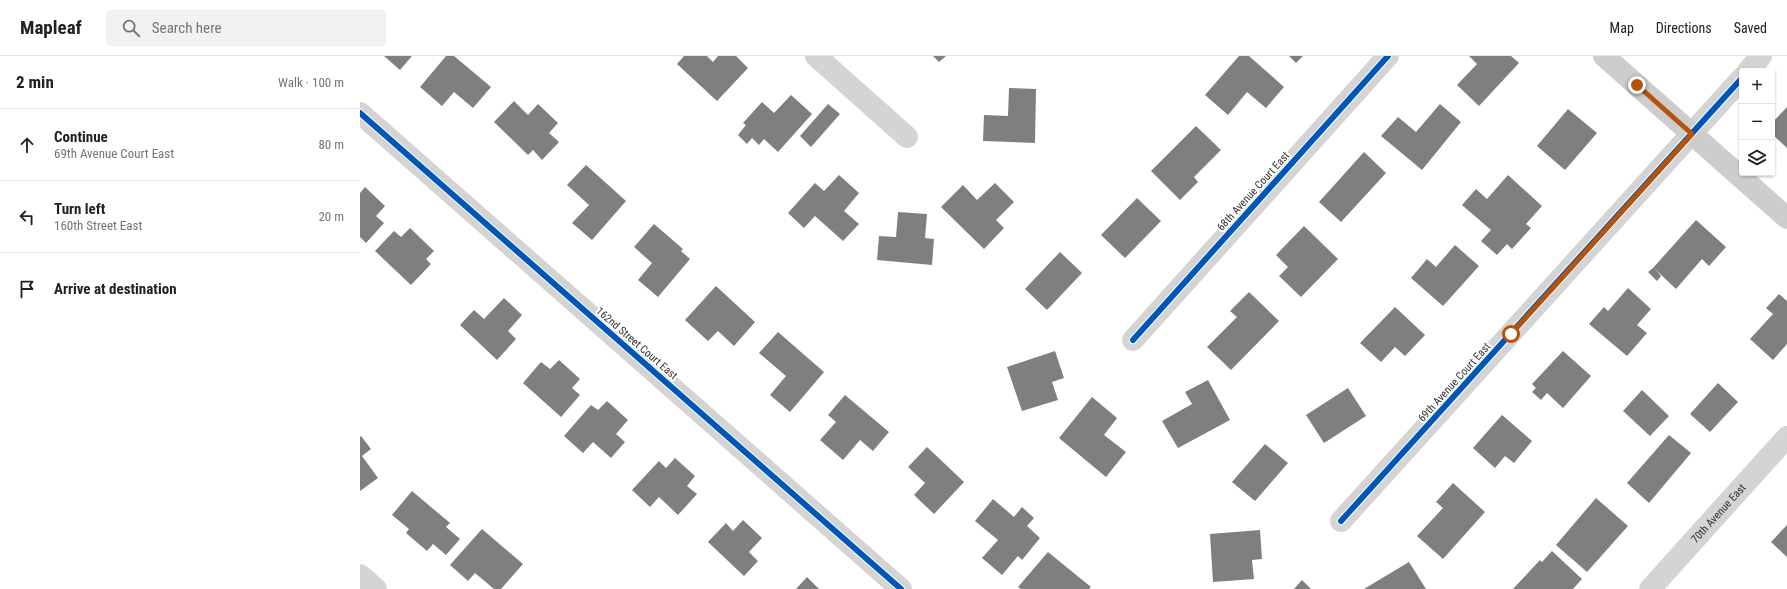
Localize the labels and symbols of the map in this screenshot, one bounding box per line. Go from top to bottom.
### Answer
route end [1628,76,1646,94]
street label: 68th Avenue Court East [1215,149,1292,233]
street label: 162nd Street Court East [593,305,680,382]
route start [1502,325,1520,343]
street label: 69th Avenue Court East [1416,340,1493,424]
street label: 70th Avenue East [1689,481,1749,546]

